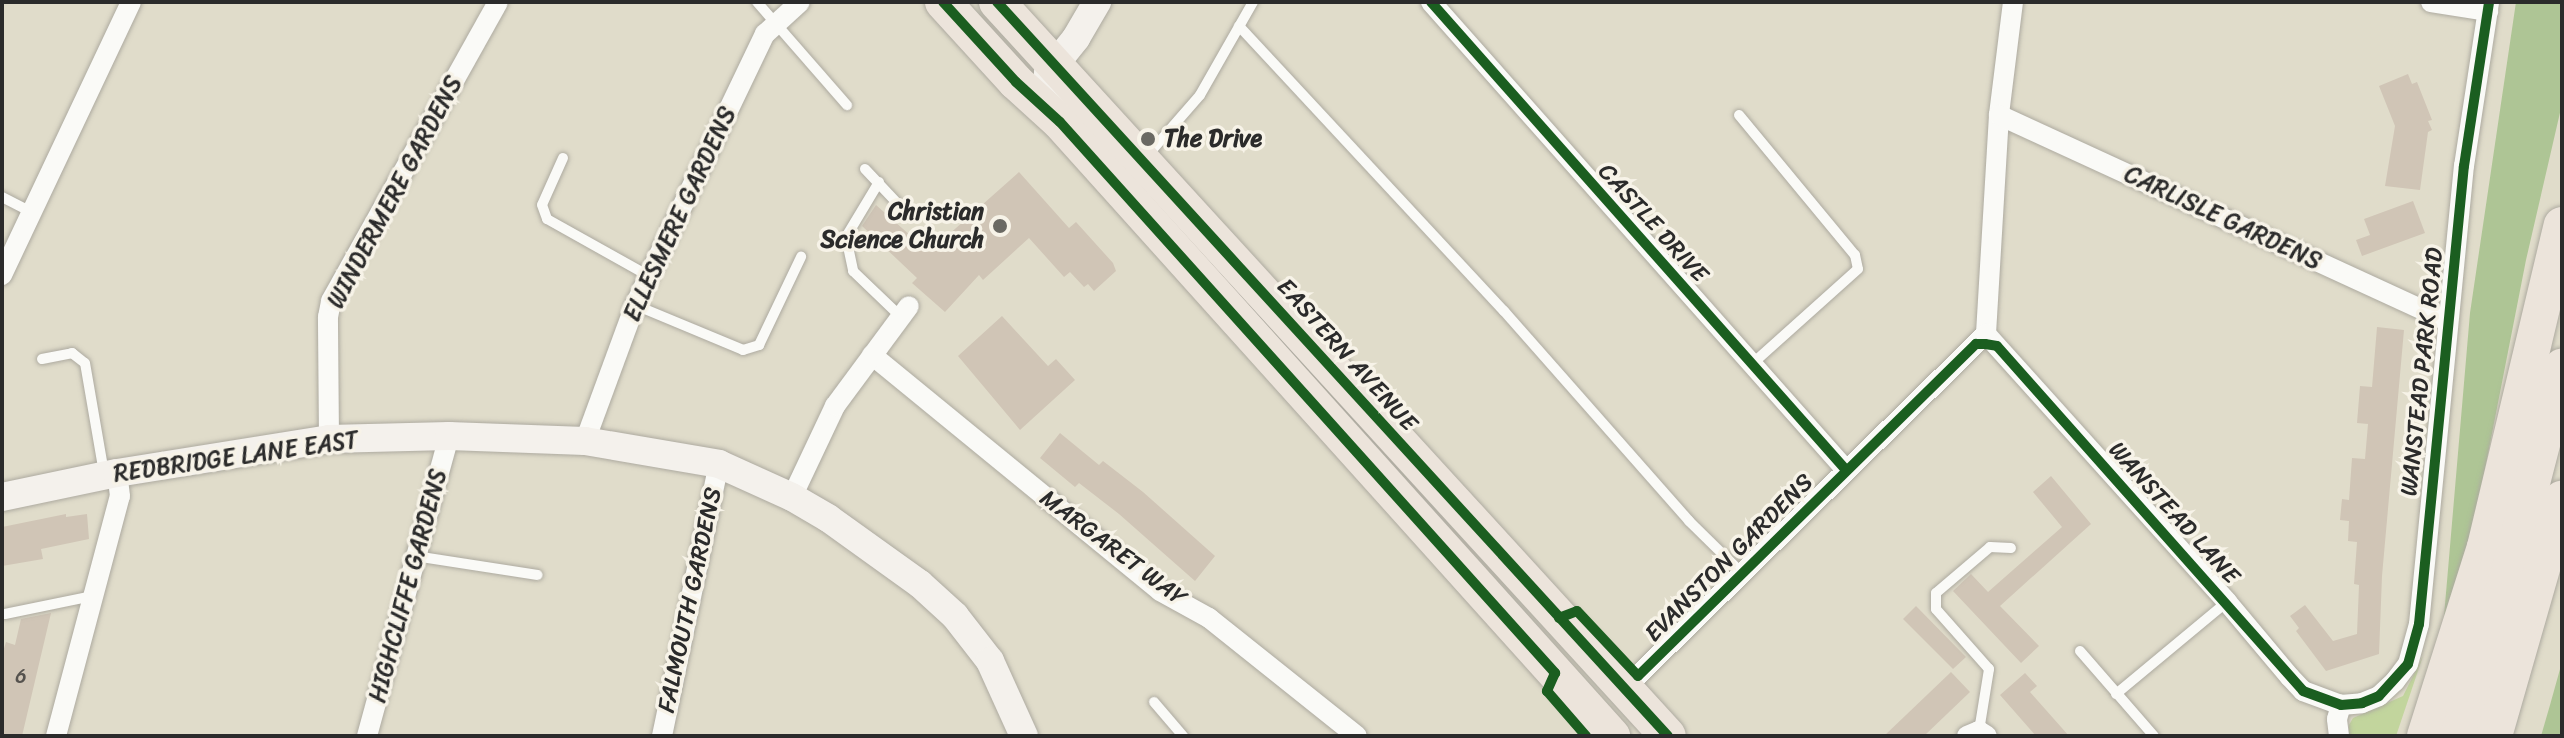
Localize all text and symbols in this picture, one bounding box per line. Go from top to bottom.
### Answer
street label: WINDERMERE GARDENS [321,71,469,313]
street label: ELLESMERE GARDENS [618,102,742,326]
place label: The Drive [1164,125,1263,153]
marker: The Drive [1139,130,1157,148]
street label: CASTLE DRIVE [1591,156,1715,290]
street label: CARLISLE GARDENS [2120,160,2326,276]
place label: Christian Science Church [820,198,984,254]
marker: Christian Science Church [991,217,1009,235]
street label: WANSTEAD PARK ROAD [2395,247,2449,497]
street label: EASTERN AVENUE [1271,273,1423,437]
street label: REDBRIDGE LANE EAST [111,425,361,489]
street label: WANSTEAD LANE [2102,436,2246,590]
street label: HIGHCLIFFE GARDENS [363,465,453,707]
street label: EVANSTON GARDENS [1639,468,1819,648]
street label: MARGARET WAY [1035,484,1191,612]
street label: FALMOUTH GARDENS [652,485,728,715]
house number: 6 [15,664,27,688]

